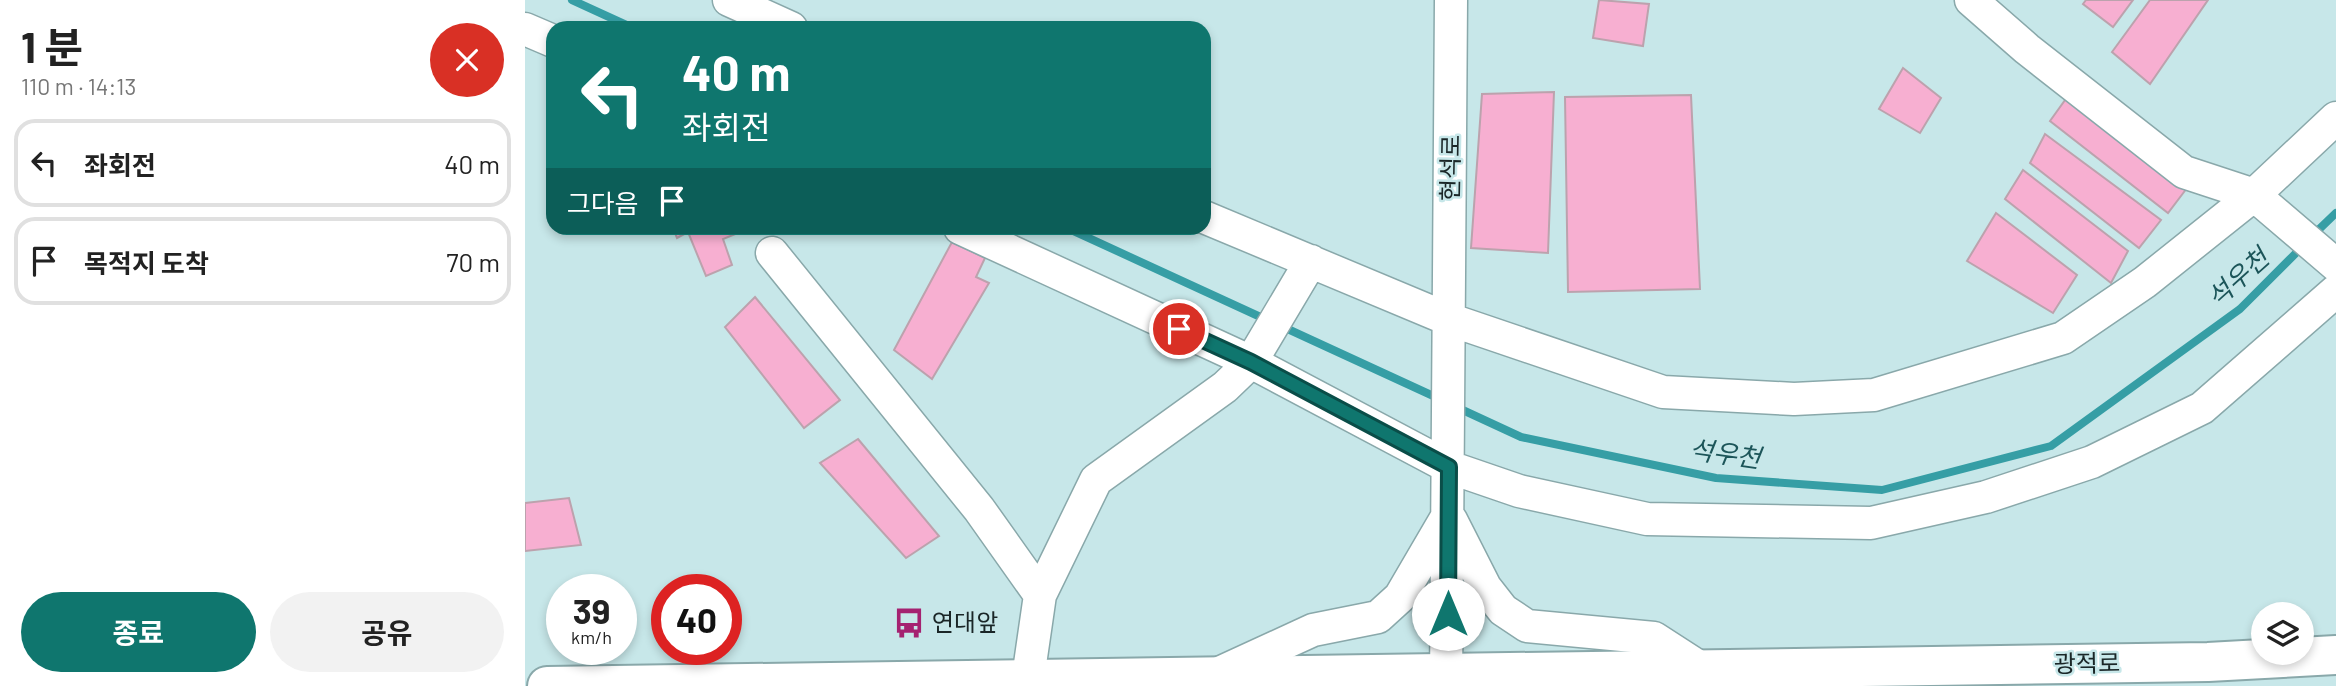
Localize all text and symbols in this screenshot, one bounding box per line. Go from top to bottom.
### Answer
text: 1 분 [21,21,83,71]
button: close [430,23,504,97]
text: 40 m [682,42,790,101]
icon: left [567,49,658,140]
text: 110 m · 14:13 [21,72,136,100]
text: 좌회전 [682,107,770,145]
street label: 현석로 [1434,135,1465,201]
icon: left [25,144,63,182]
text: 40 m [444,148,500,179]
text: 좌회전 [84,149,156,180]
icon: arrive [653,182,691,220]
text: 그다음 [567,187,639,218]
water label: 석우천 [2200,239,2276,312]
icon: arrive [25,242,63,280]
text: 70 m [446,246,500,277]
text: 목적지 도착 [84,247,209,278]
pin [1149,299,1209,359]
icon: arrive [1160,310,1198,348]
water label: 석우천 [1688,432,1766,473]
speed limit sign: 40 [651,574,742,665]
position arrow [1411,577,1485,651]
text: 39 [573,589,610,631]
button: 종료 [21,592,256,672]
button: 공유 [270,592,504,672]
map controls [2251,602,2314,665]
button: layers [2251,602,2314,665]
bus stop icon: 연대앞 [892,606,926,640]
place label: 연대앞 [932,607,998,636]
text: km/h [571,626,612,648]
street label: 광적로 [2054,647,2120,678]

